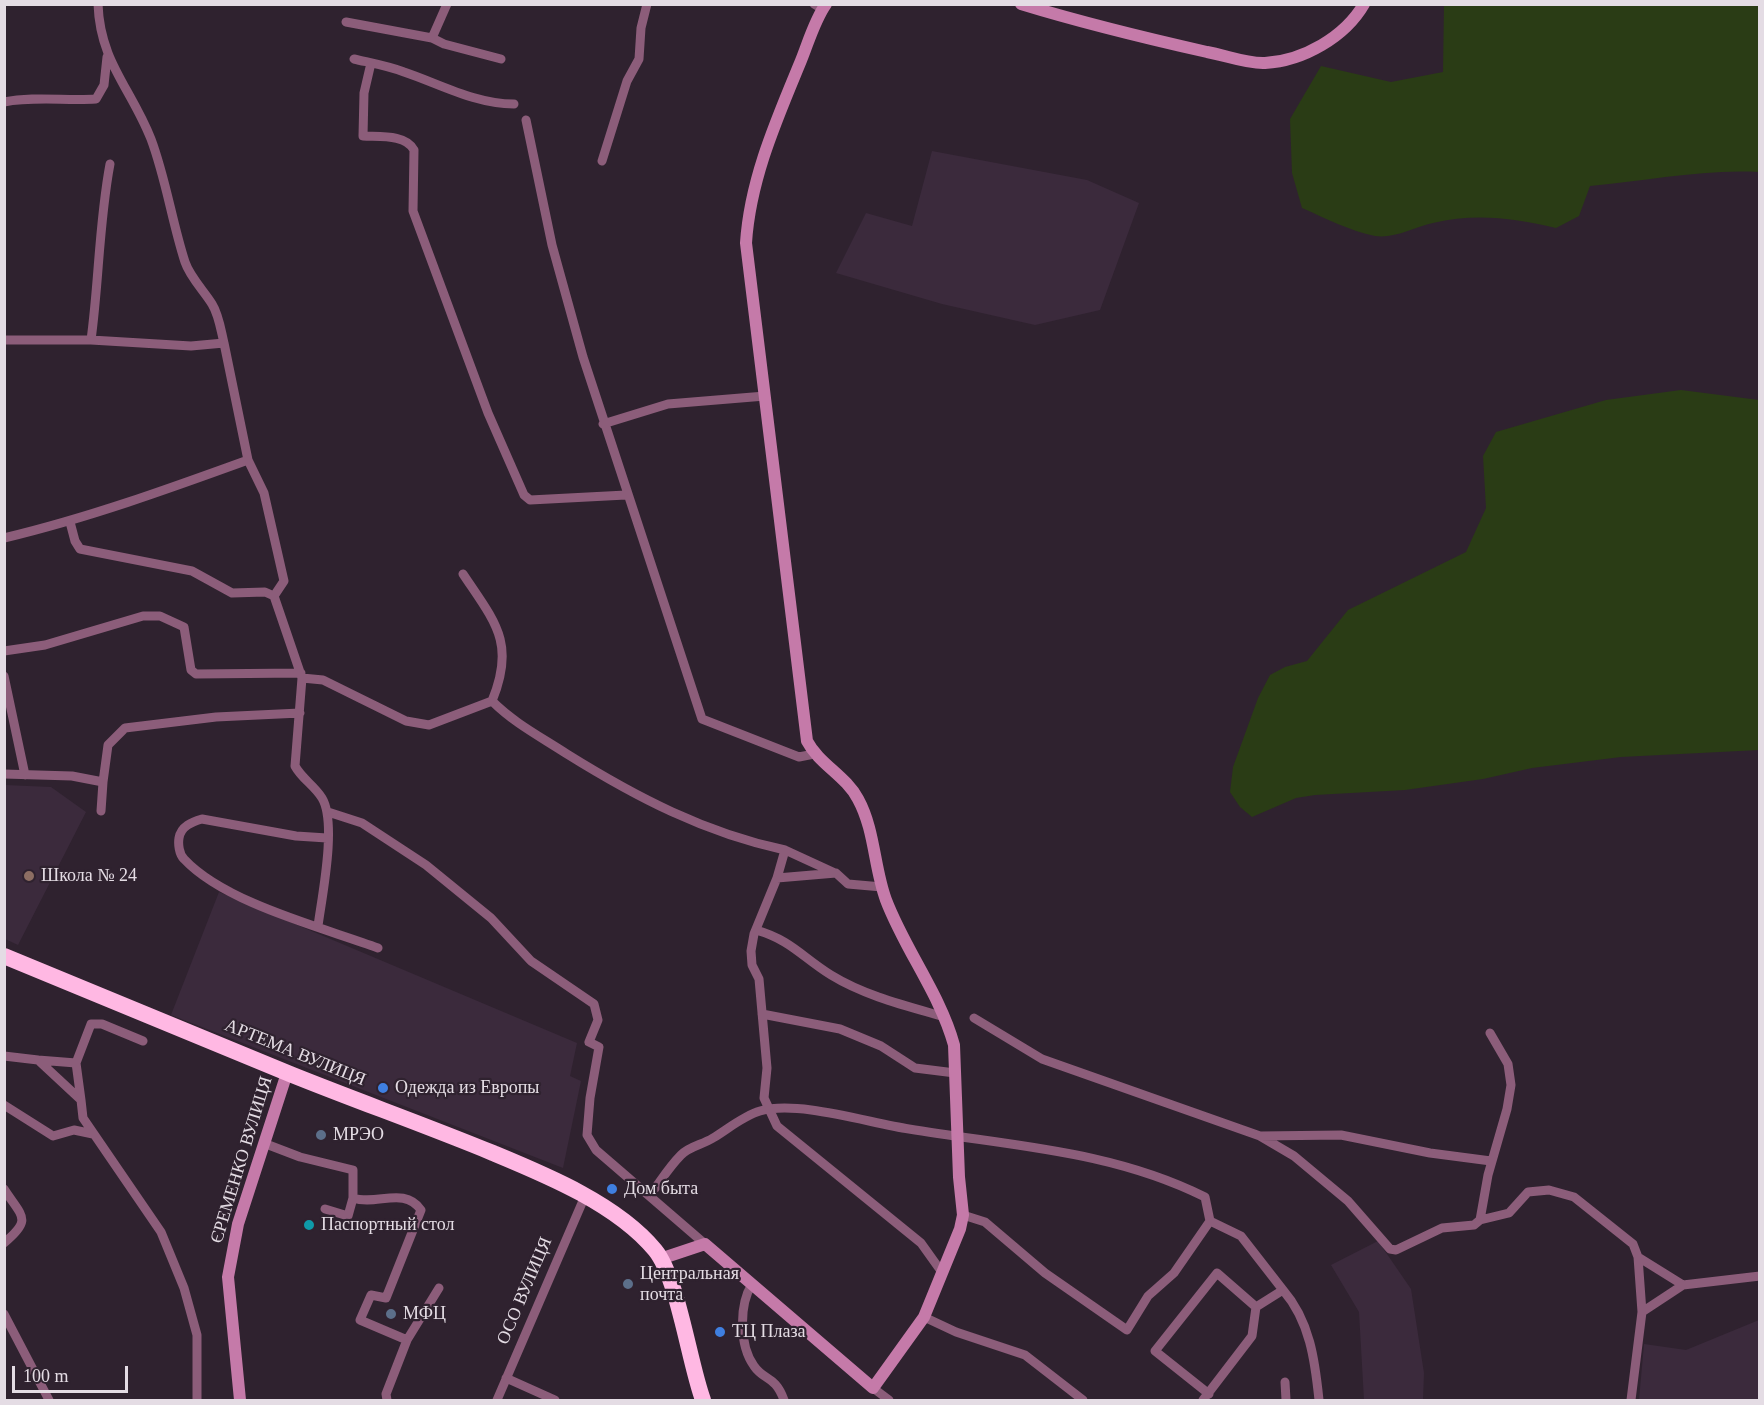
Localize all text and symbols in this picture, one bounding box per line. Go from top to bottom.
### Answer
place label: Школа № 24 [41,865,137,887]
marker: Школа № 24 [22,869,36,883]
street label: АРТЕМА ВУЛИЦЯ [221,1015,369,1091]
street label: ЄРЕМЕНКО ВУЛИЦЯ [206,1074,278,1246]
place label: Одежда из Европы [395,1077,539,1099]
marker: Одежда из Европы [376,1081,390,1095]
place label: МРЭО [333,1124,384,1146]
marker: МРЭО [314,1128,328,1142]
place label: Дом быта [624,1178,698,1200]
marker: Дом быта [605,1182,619,1196]
place label: Паспортный стол [321,1214,454,1236]
marker: Паспортный стол [302,1218,316,1232]
street label: ОСО ВУЛИЦЯ [493,1234,557,1348]
place label: Центральная почта [640,1263,739,1306]
marker: Центральная почта [621,1277,635,1291]
place label: МФЦ [403,1303,446,1325]
marker: МФЦ [384,1307,398,1321]
place label: ТЦ Плаза [732,1321,806,1343]
marker: ТЦ Плаза [713,1325,727,1339]
scale bar [15,1354,130,1392]
text: 100 m [23,1366,69,1386]

